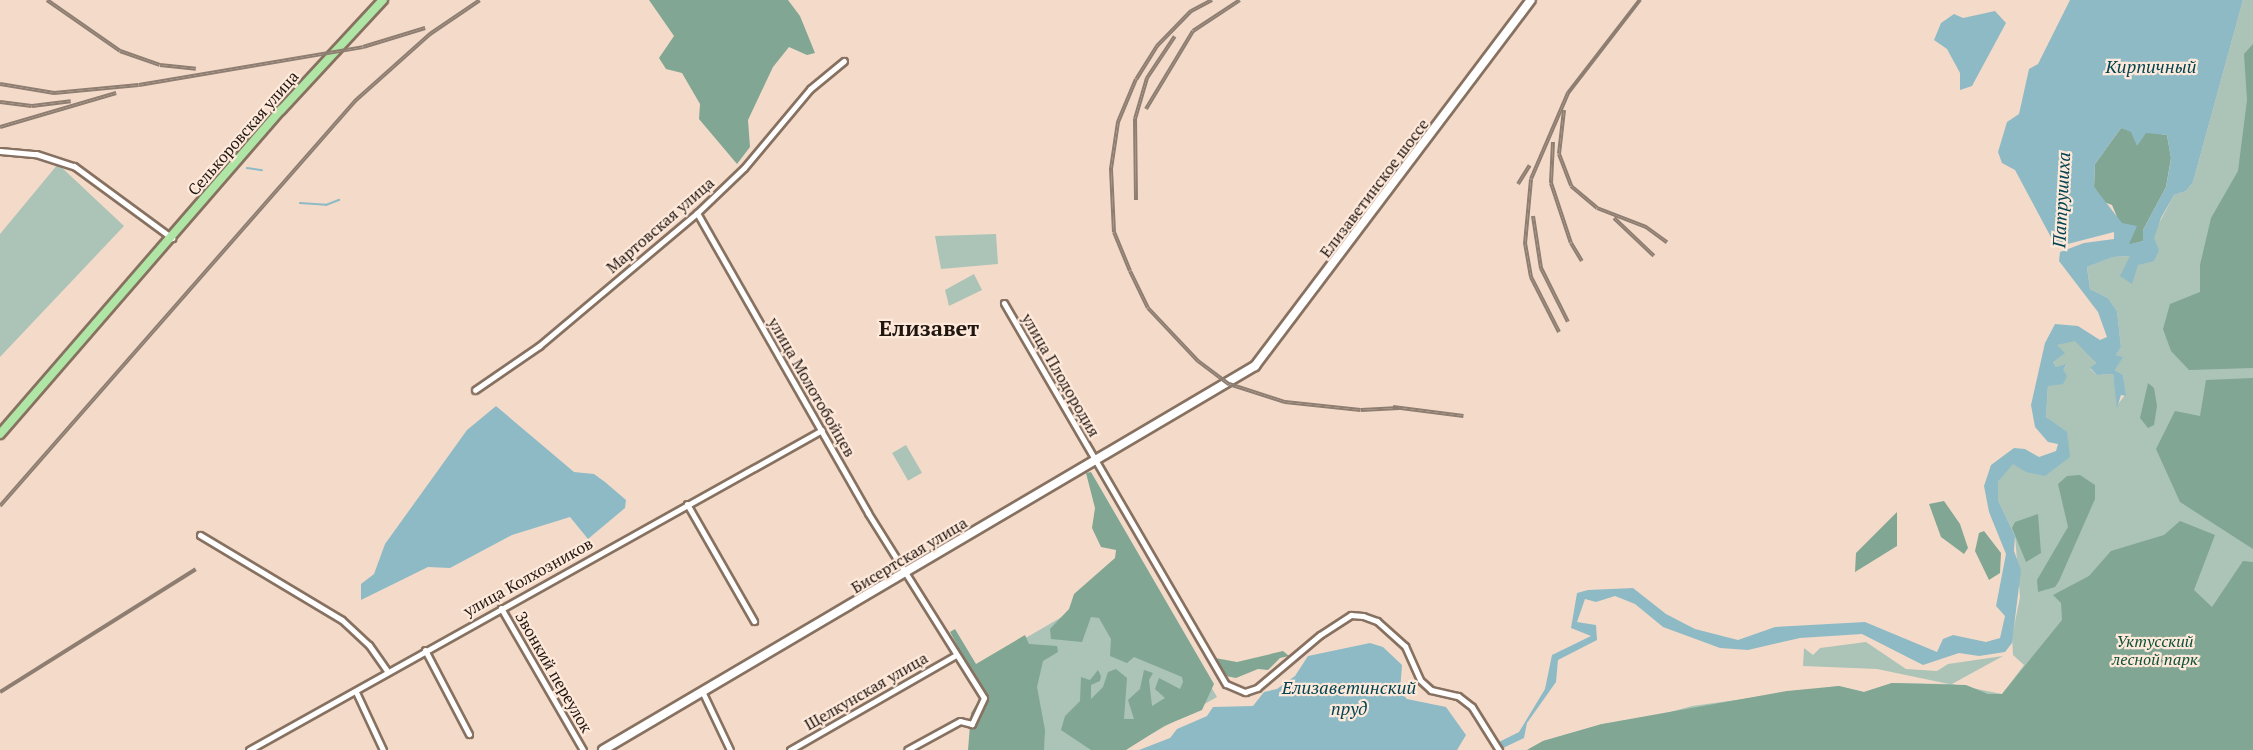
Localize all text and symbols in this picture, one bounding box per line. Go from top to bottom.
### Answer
water label: Кирпичный [2105,55,2197,77]
street label: Селькоровская улица [184,67,302,199]
street label: Елизаветинское шоссе [1316,115,1432,261]
water label: Патрушиха [2048,152,2074,248]
street label: Мартовская улица [602,173,718,277]
street label: улица Плодородия [1018,310,1104,440]
street label: улица Молотобойцев [764,314,860,460]
district label: Елизавет [879,315,979,341]
street label: Бисертская улица [847,513,971,597]
street label: улица Колхозников [460,534,596,620]
street label: Звонкий переулок [512,608,596,736]
park label: Уктусский лесной парк [2112,631,2198,669]
street label: Щелкунская улица [801,648,931,734]
water label: Елизаветинский пруд [1282,677,1416,720]

